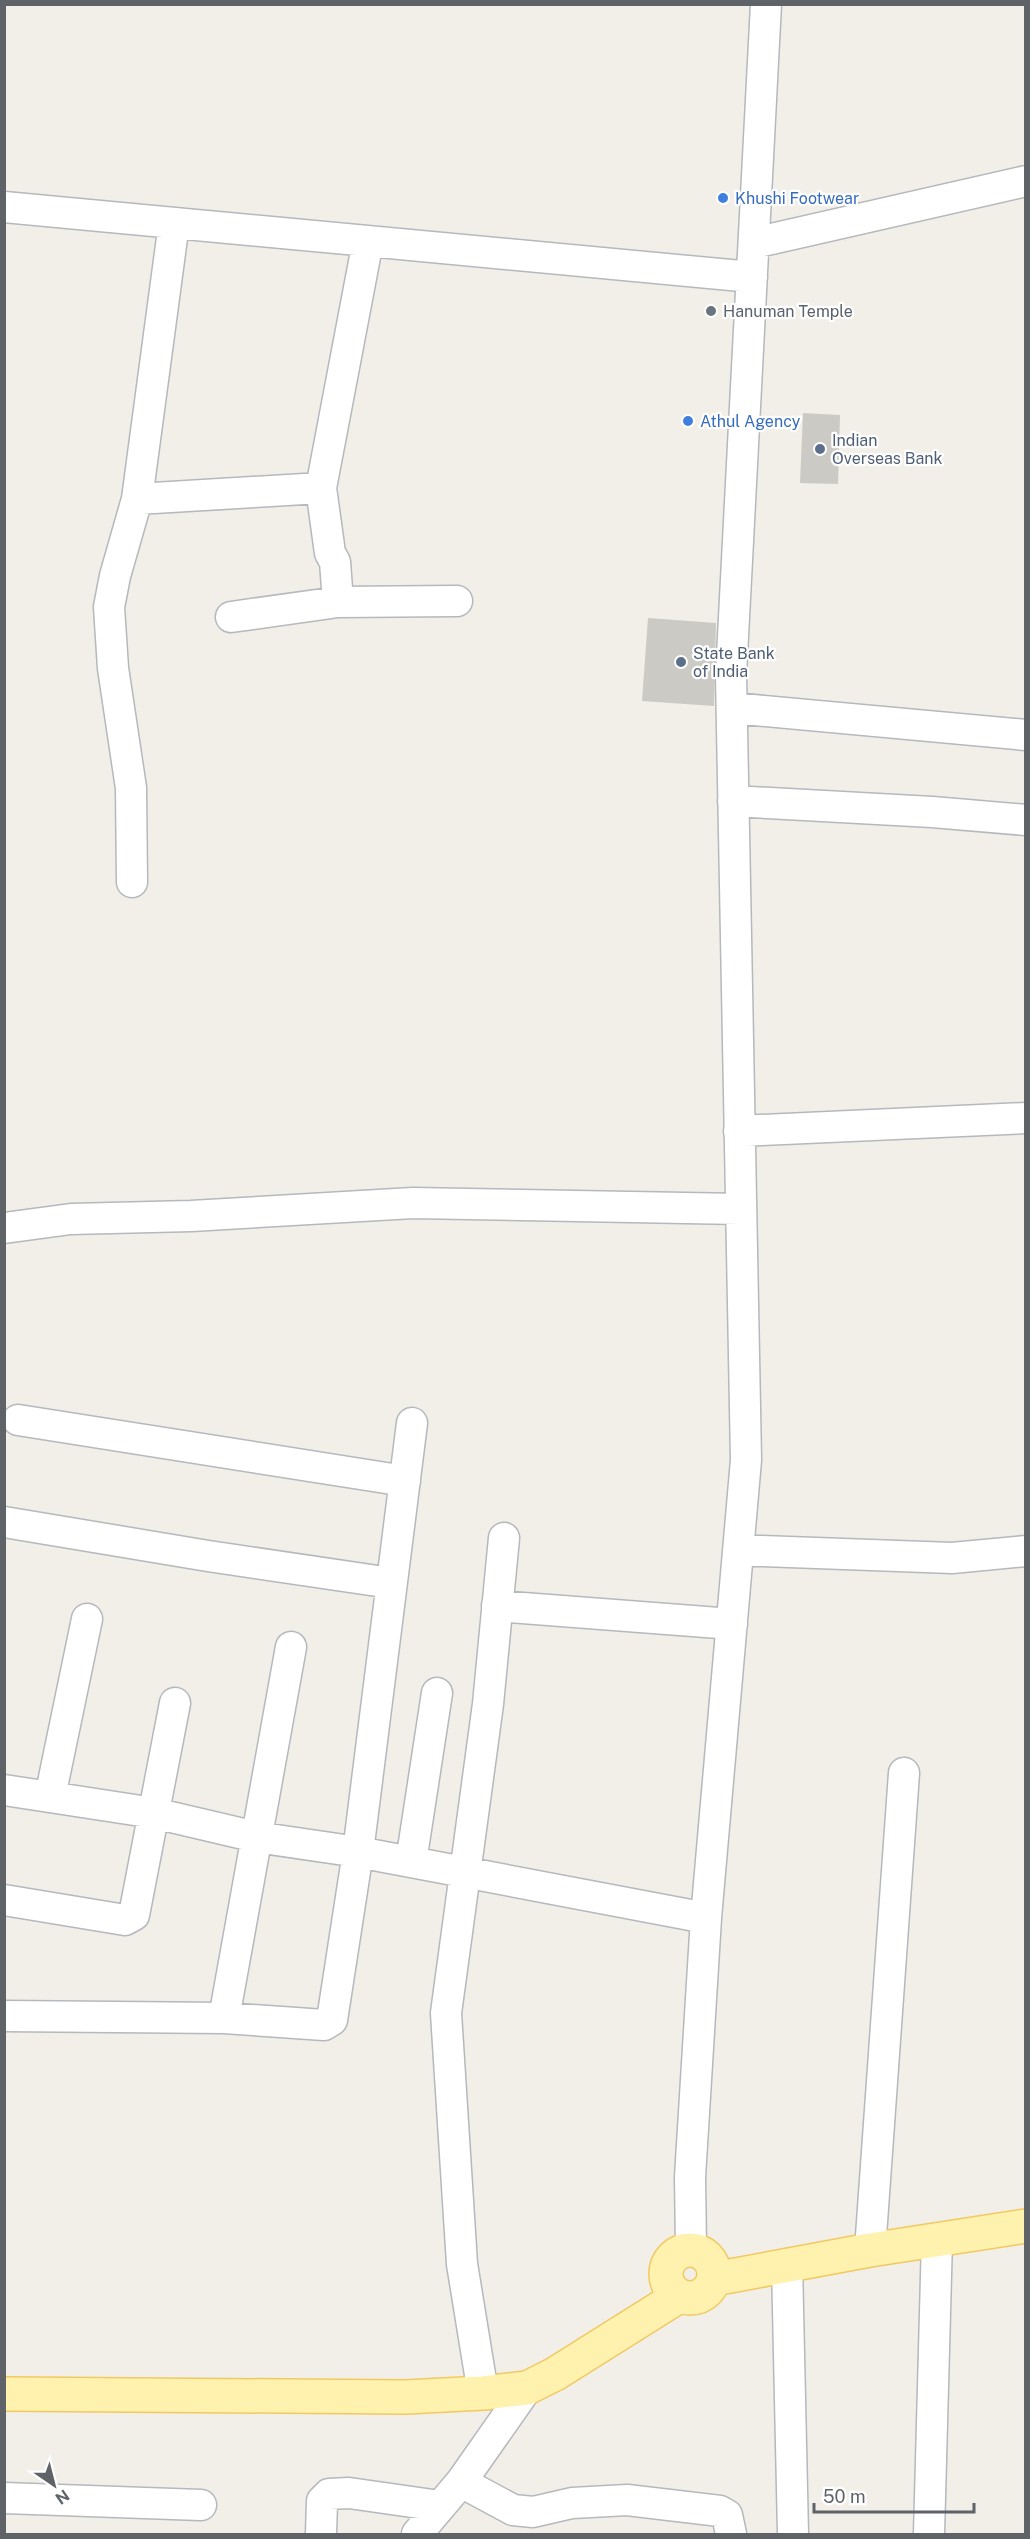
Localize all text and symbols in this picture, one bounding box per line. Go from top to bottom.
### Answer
place label: Khushi Footwear [735,189,859,208]
marker: Khushi Footwear [716,191,730,205]
place label: Hanuman Temple [723,302,853,321]
marker: Hanuman Temple [704,304,718,318]
place label: Athul Agency [700,412,801,431]
marker: Athul Agency [681,414,695,428]
place label: Indian Overseas Bank [832,431,942,468]
marker: Indian Overseas Bank [813,442,827,456]
place label: State Bank of India [693,644,775,681]
marker: State Bank of India [674,655,688,669]
north arrow [24,2455,84,2515]
scale bar [814,2476,974,2514]
text: N [52,2486,73,2508]
text: 50 m [823,2486,866,2507]

